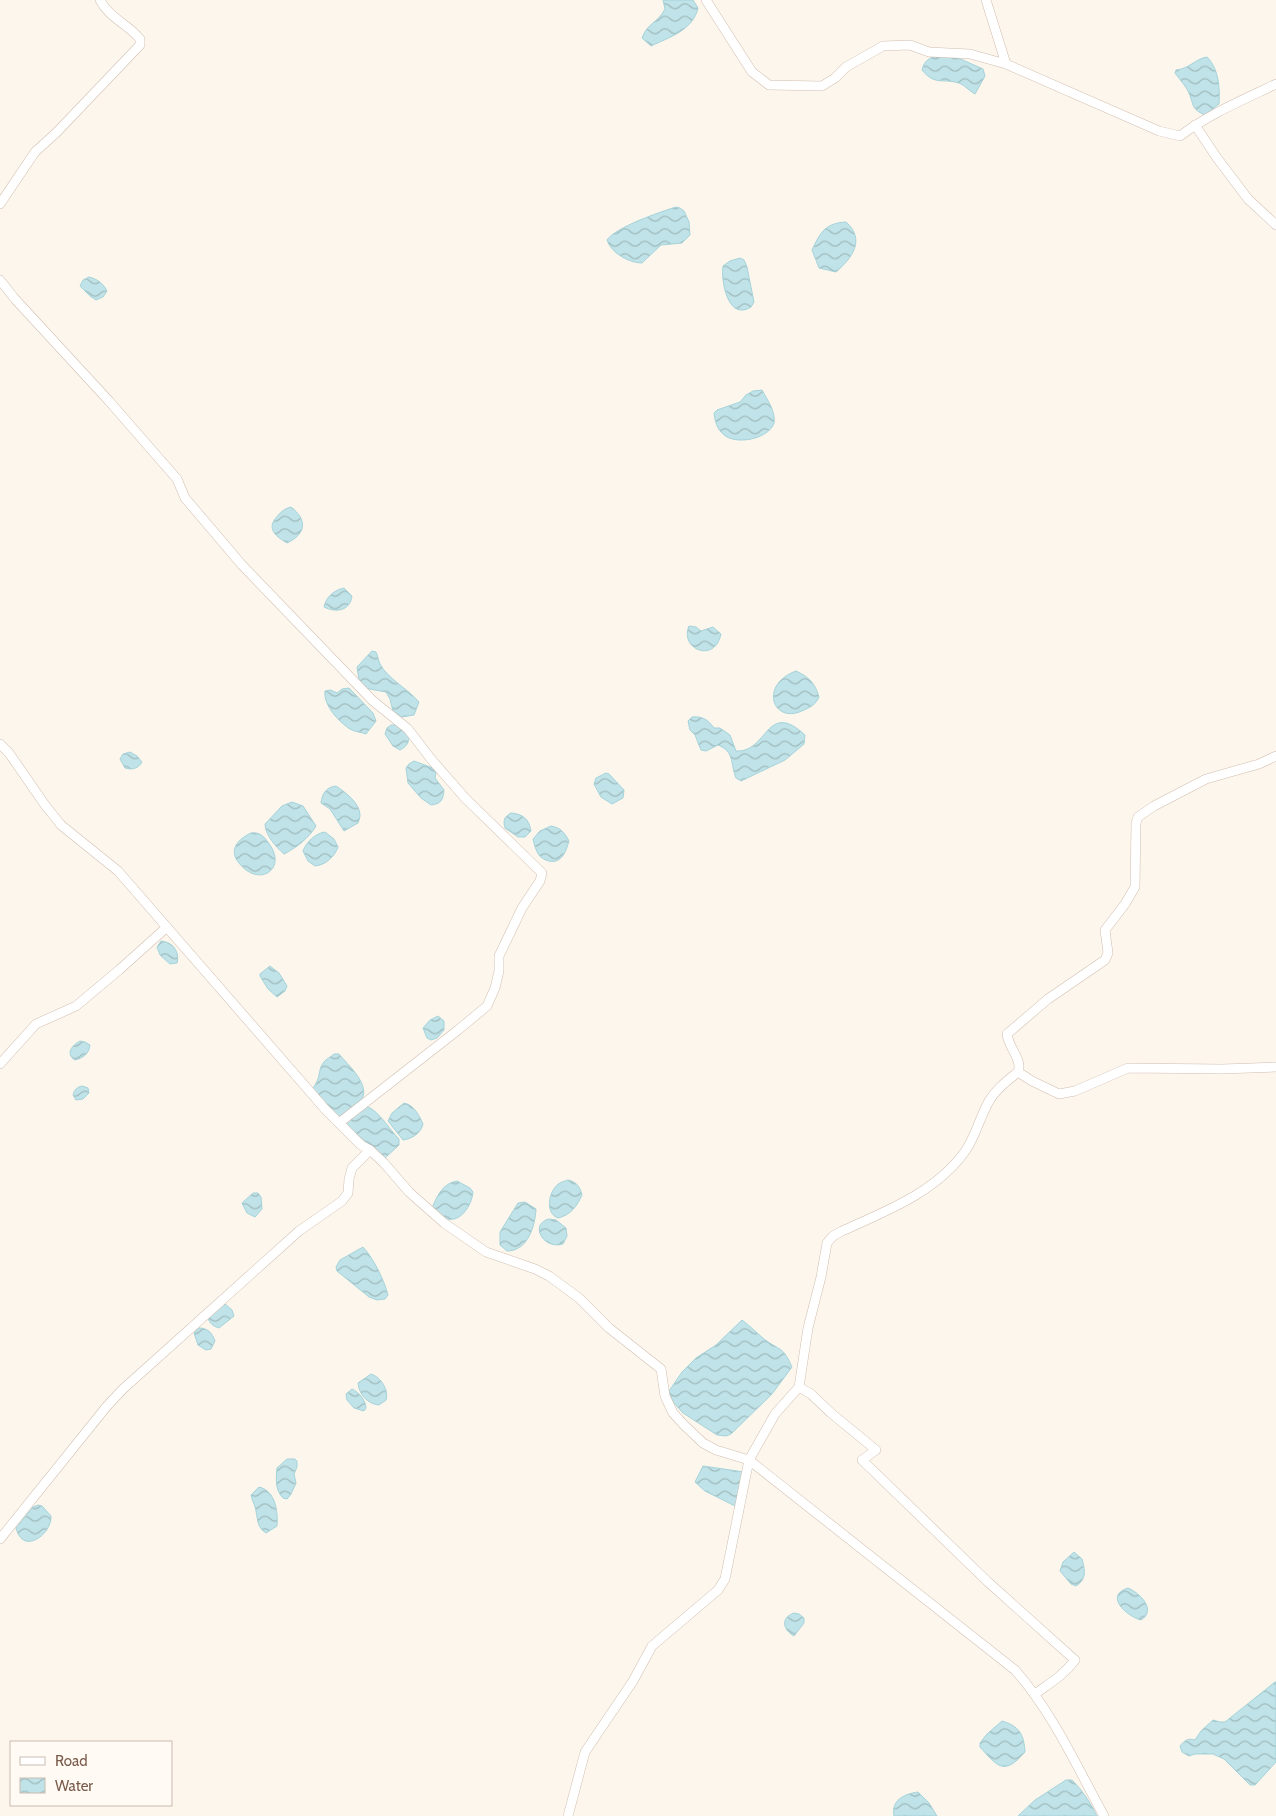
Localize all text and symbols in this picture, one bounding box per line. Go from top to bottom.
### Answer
legend [10,1741,172,1806]
text: Road [55,1752,88,1770]
text: Water [55,1777,93,1795]

